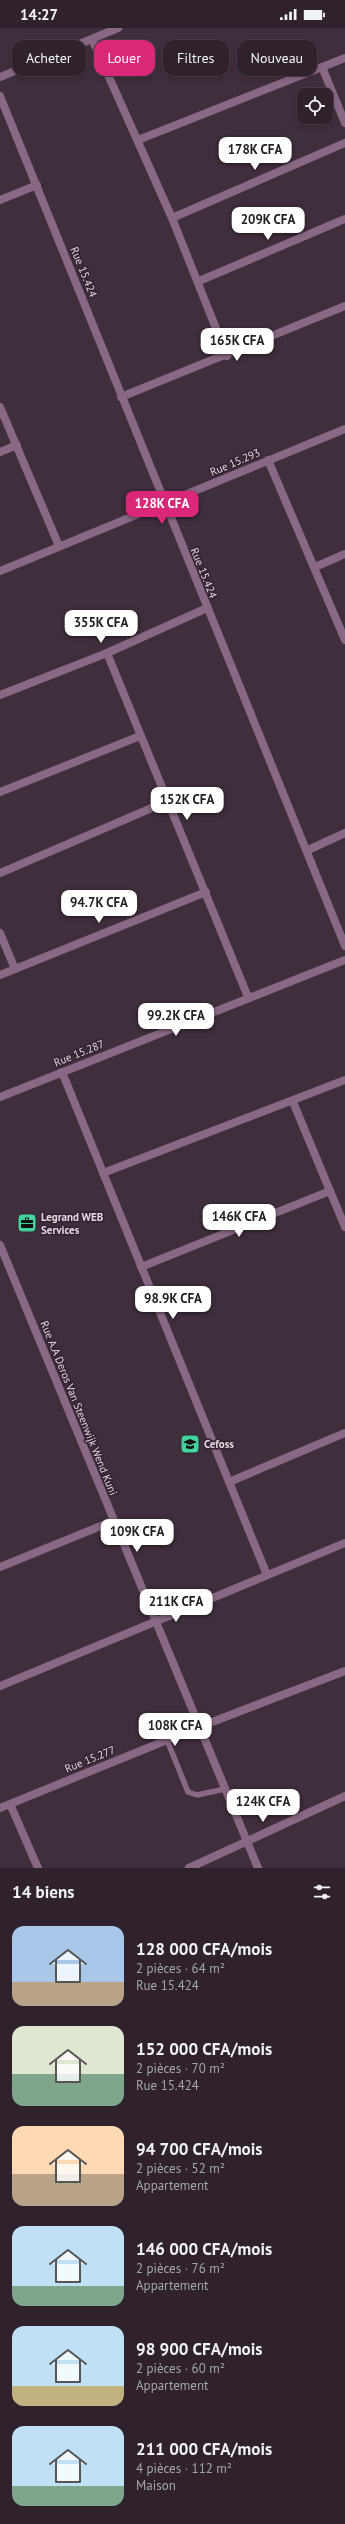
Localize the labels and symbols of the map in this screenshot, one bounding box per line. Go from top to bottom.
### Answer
pin: 178K CFA [214,137,296,171]
pin: 209K CFA [227,207,309,241]
street label: Rue 15.424 [68,245,100,299]
pin: 165K CFA [196,328,278,362]
street label: Rue 15.293 [208,445,262,479]
pin: 128K CFA [121,491,203,525]
street label: Rue 15.424 [188,546,220,600]
pin: 355K CFA [60,610,142,644]
pin: 152K CFA [146,787,228,821]
pin: 94.7K CFA [53,890,145,924]
pin: 99.2K CFA [130,1003,222,1037]
street label: Rue 15.287 [52,1037,106,1069]
pin: 146K CFA [198,1204,280,1238]
place label: Legrand WEB Services [41,1210,104,1237]
office icon: Legrand WEB Services [16,1212,38,1234]
pin: 98.9K CFA [127,1286,219,1320]
street label: Rue A.A Deros Van Steenwijk Wend Kuni [38,1319,121,1497]
school or university icon: Cefoss [179,1433,201,1455]
place label: Cefoss [204,1437,234,1451]
pin: 109K CFA [96,1519,178,1553]
pin: 211K CFA [135,1589,217,1623]
pin: 108K CFA [134,1713,216,1747]
street label: Rue 15.277 [63,1743,117,1775]
pin: 124K CFA [222,1789,304,1823]

